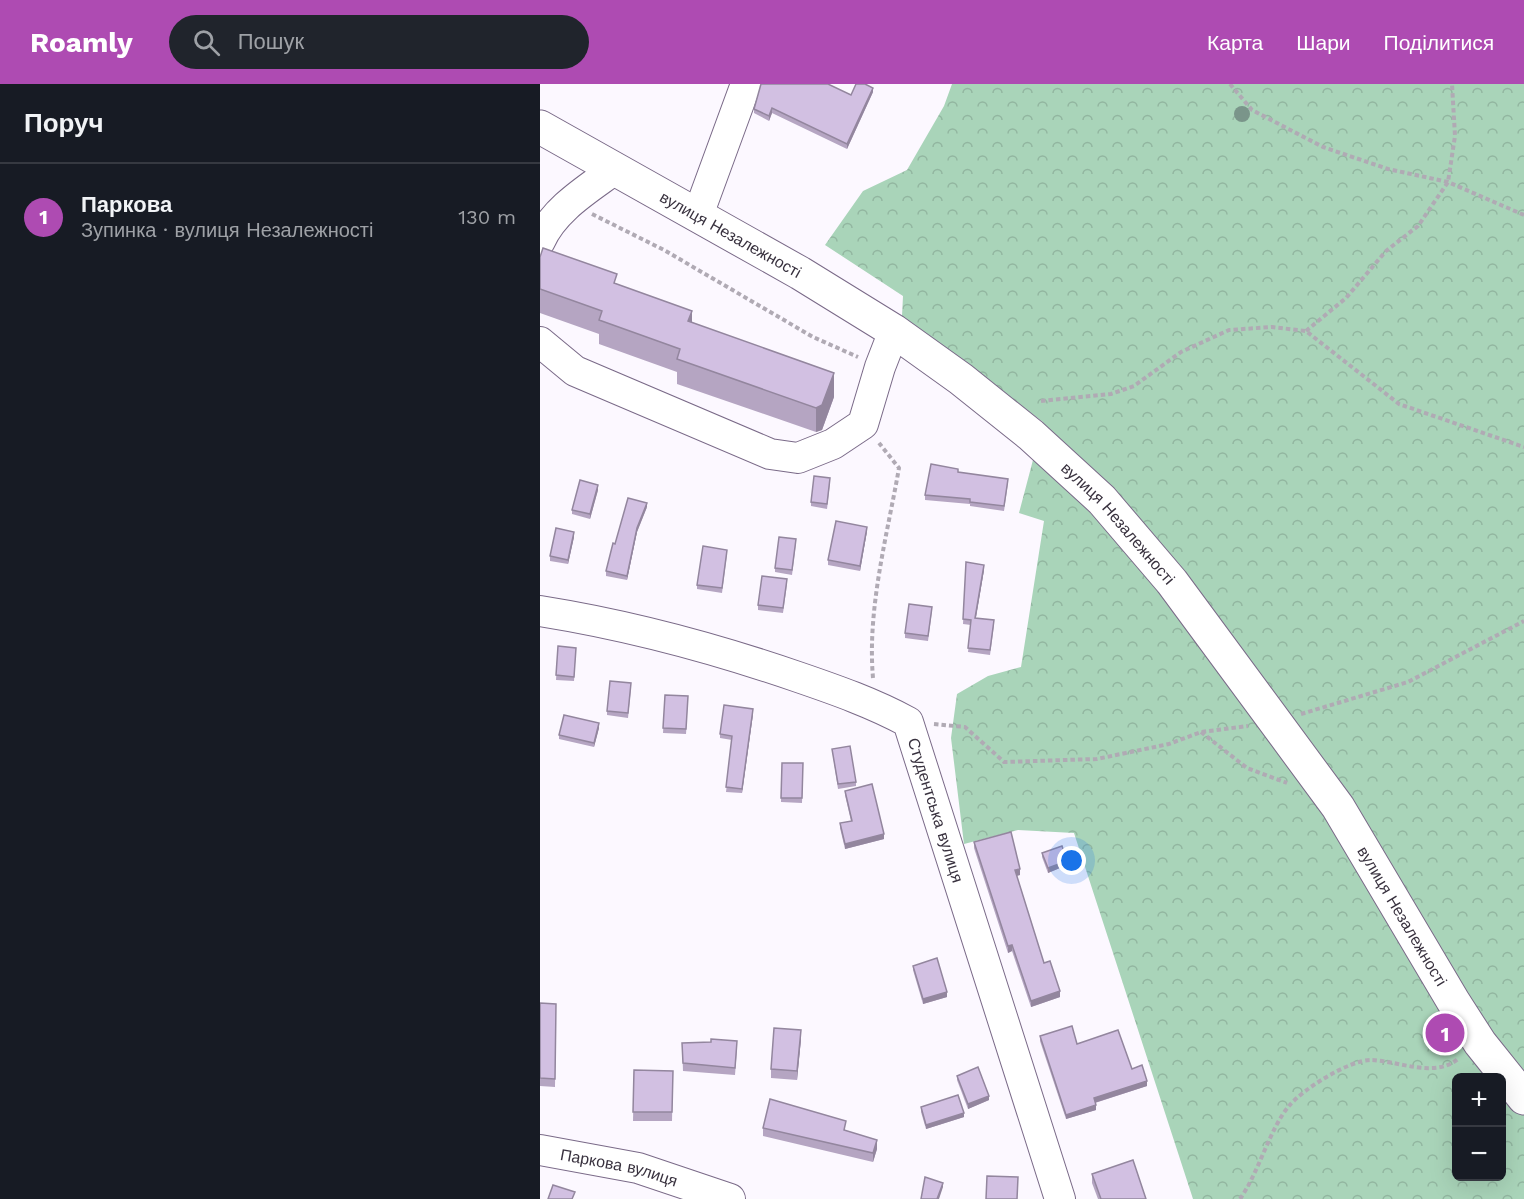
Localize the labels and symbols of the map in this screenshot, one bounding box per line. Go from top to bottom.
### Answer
street label: вулиця Незалежності [657,187,805,282]
street label: вулиця Незалежності [1057,459,1179,588]
street label: Студентська вулиця [904,735,968,885]
street label: вулиця Незалежності [1353,843,1451,989]
your location [1057,846,1086,875]
pin: 1 [1426,1010,1464,1056]
street label: Паркова вулиця [559,1145,680,1191]

